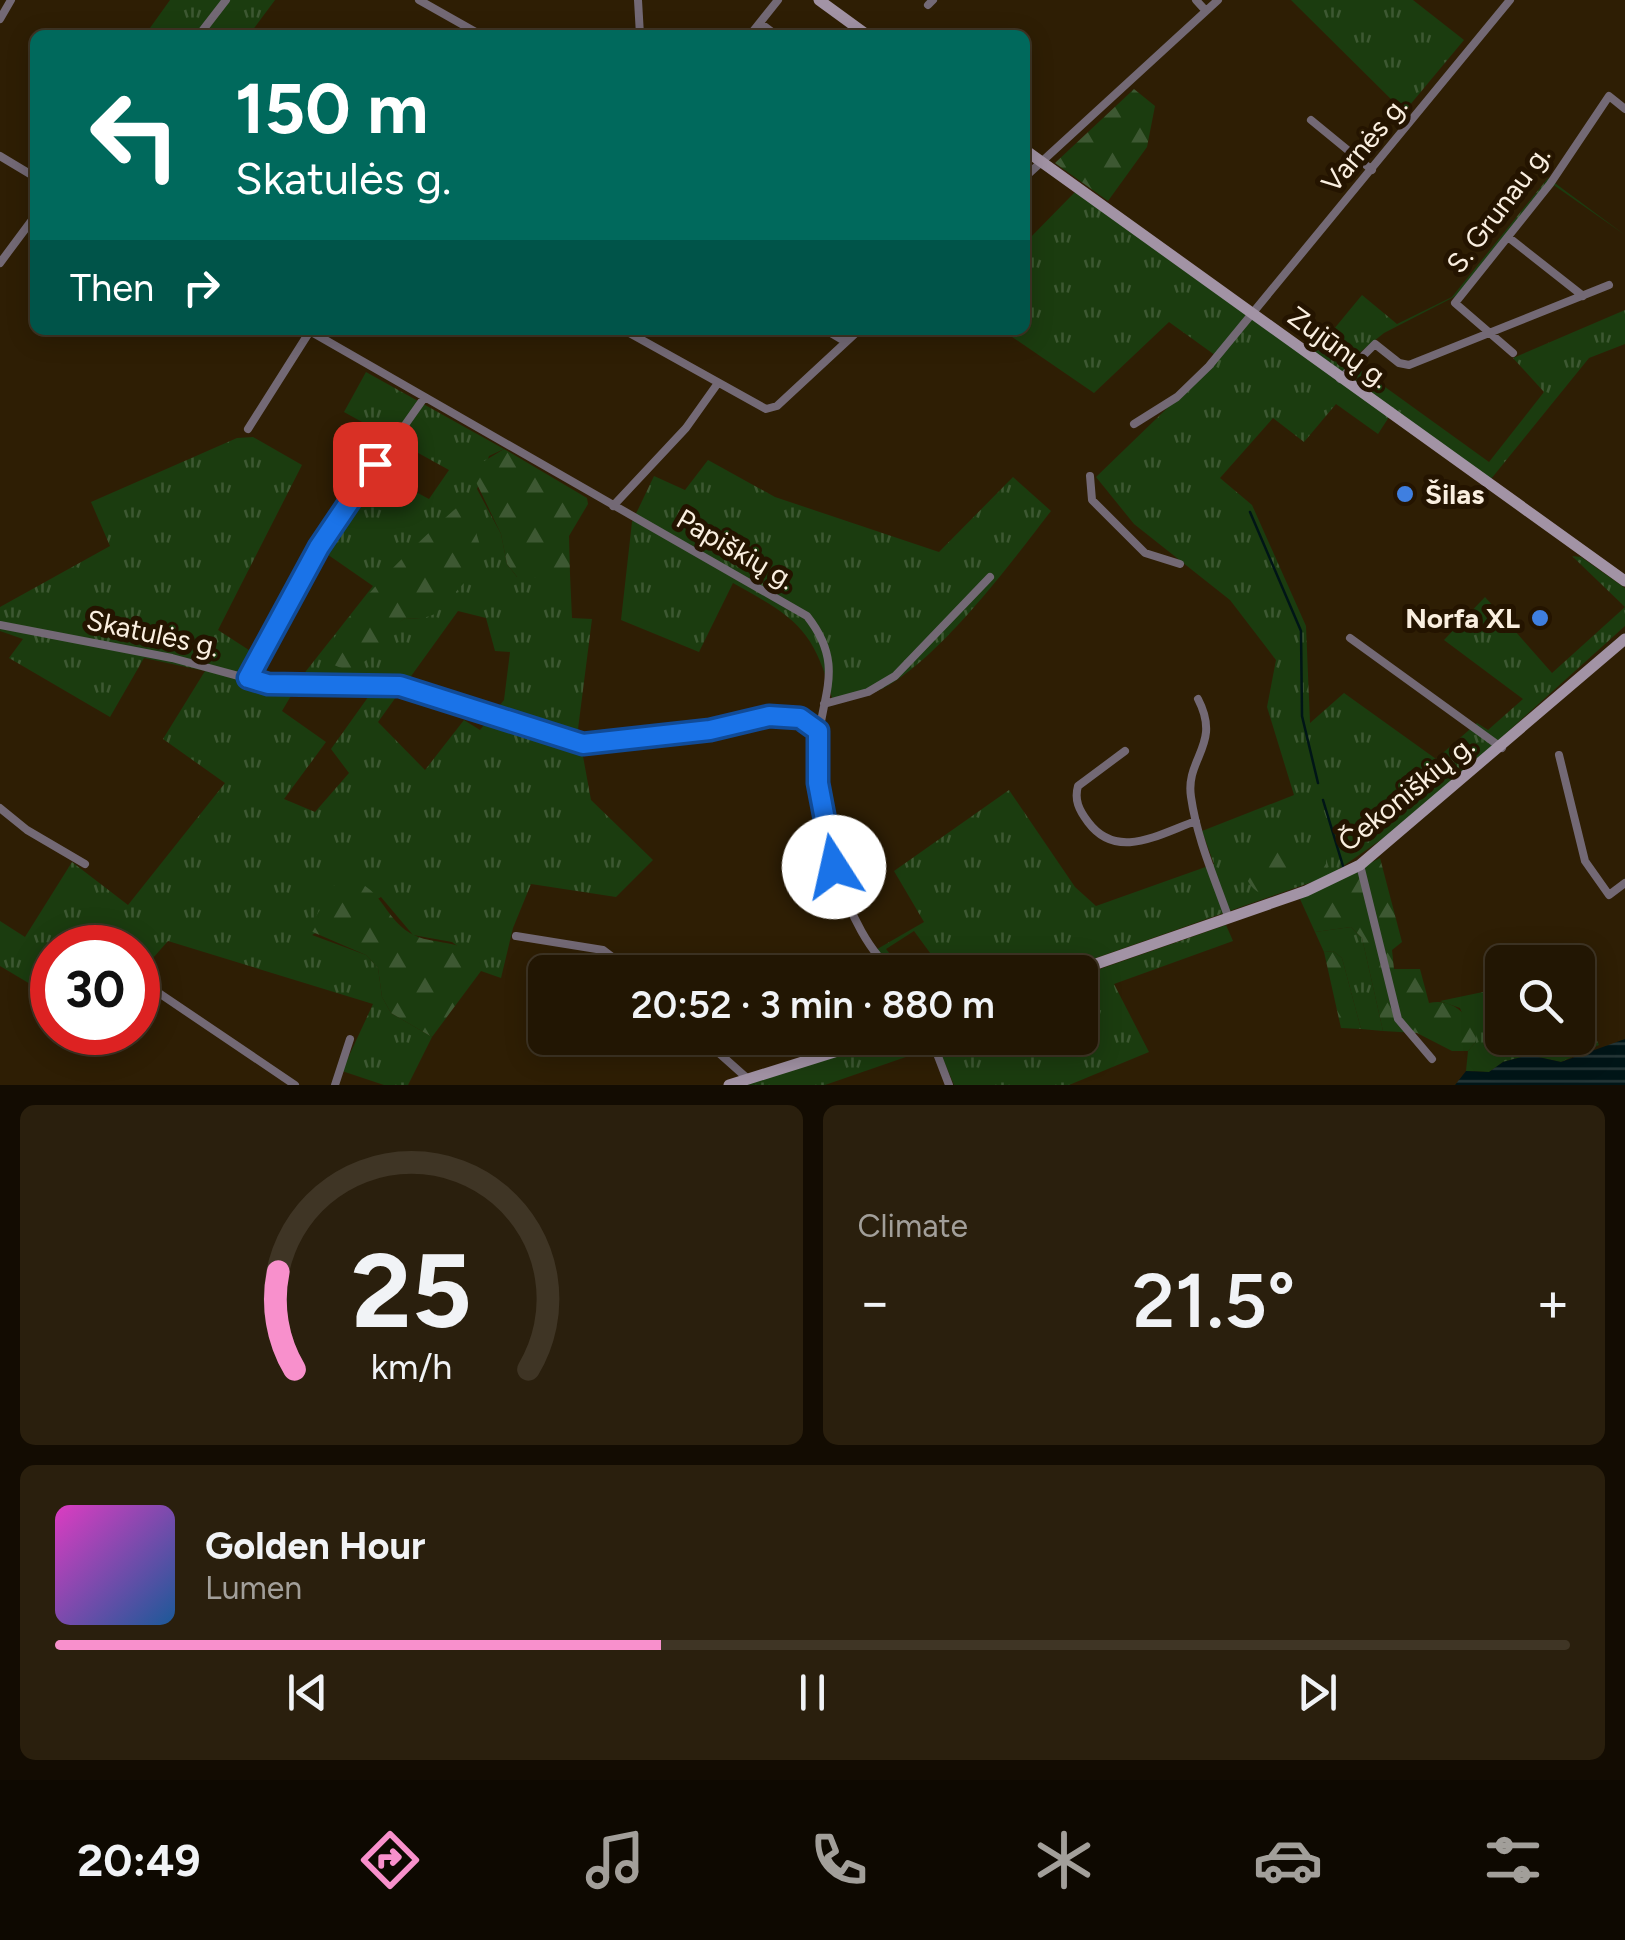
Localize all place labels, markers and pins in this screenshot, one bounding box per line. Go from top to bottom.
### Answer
pin [333,422,418,507]
place label: Šilas [1425,477,1484,511]
marker: Šilas [1394,483,1416,505]
place label: Norfa XL [1405,601,1520,635]
marker: Norfa XL [1529,607,1551,629]

